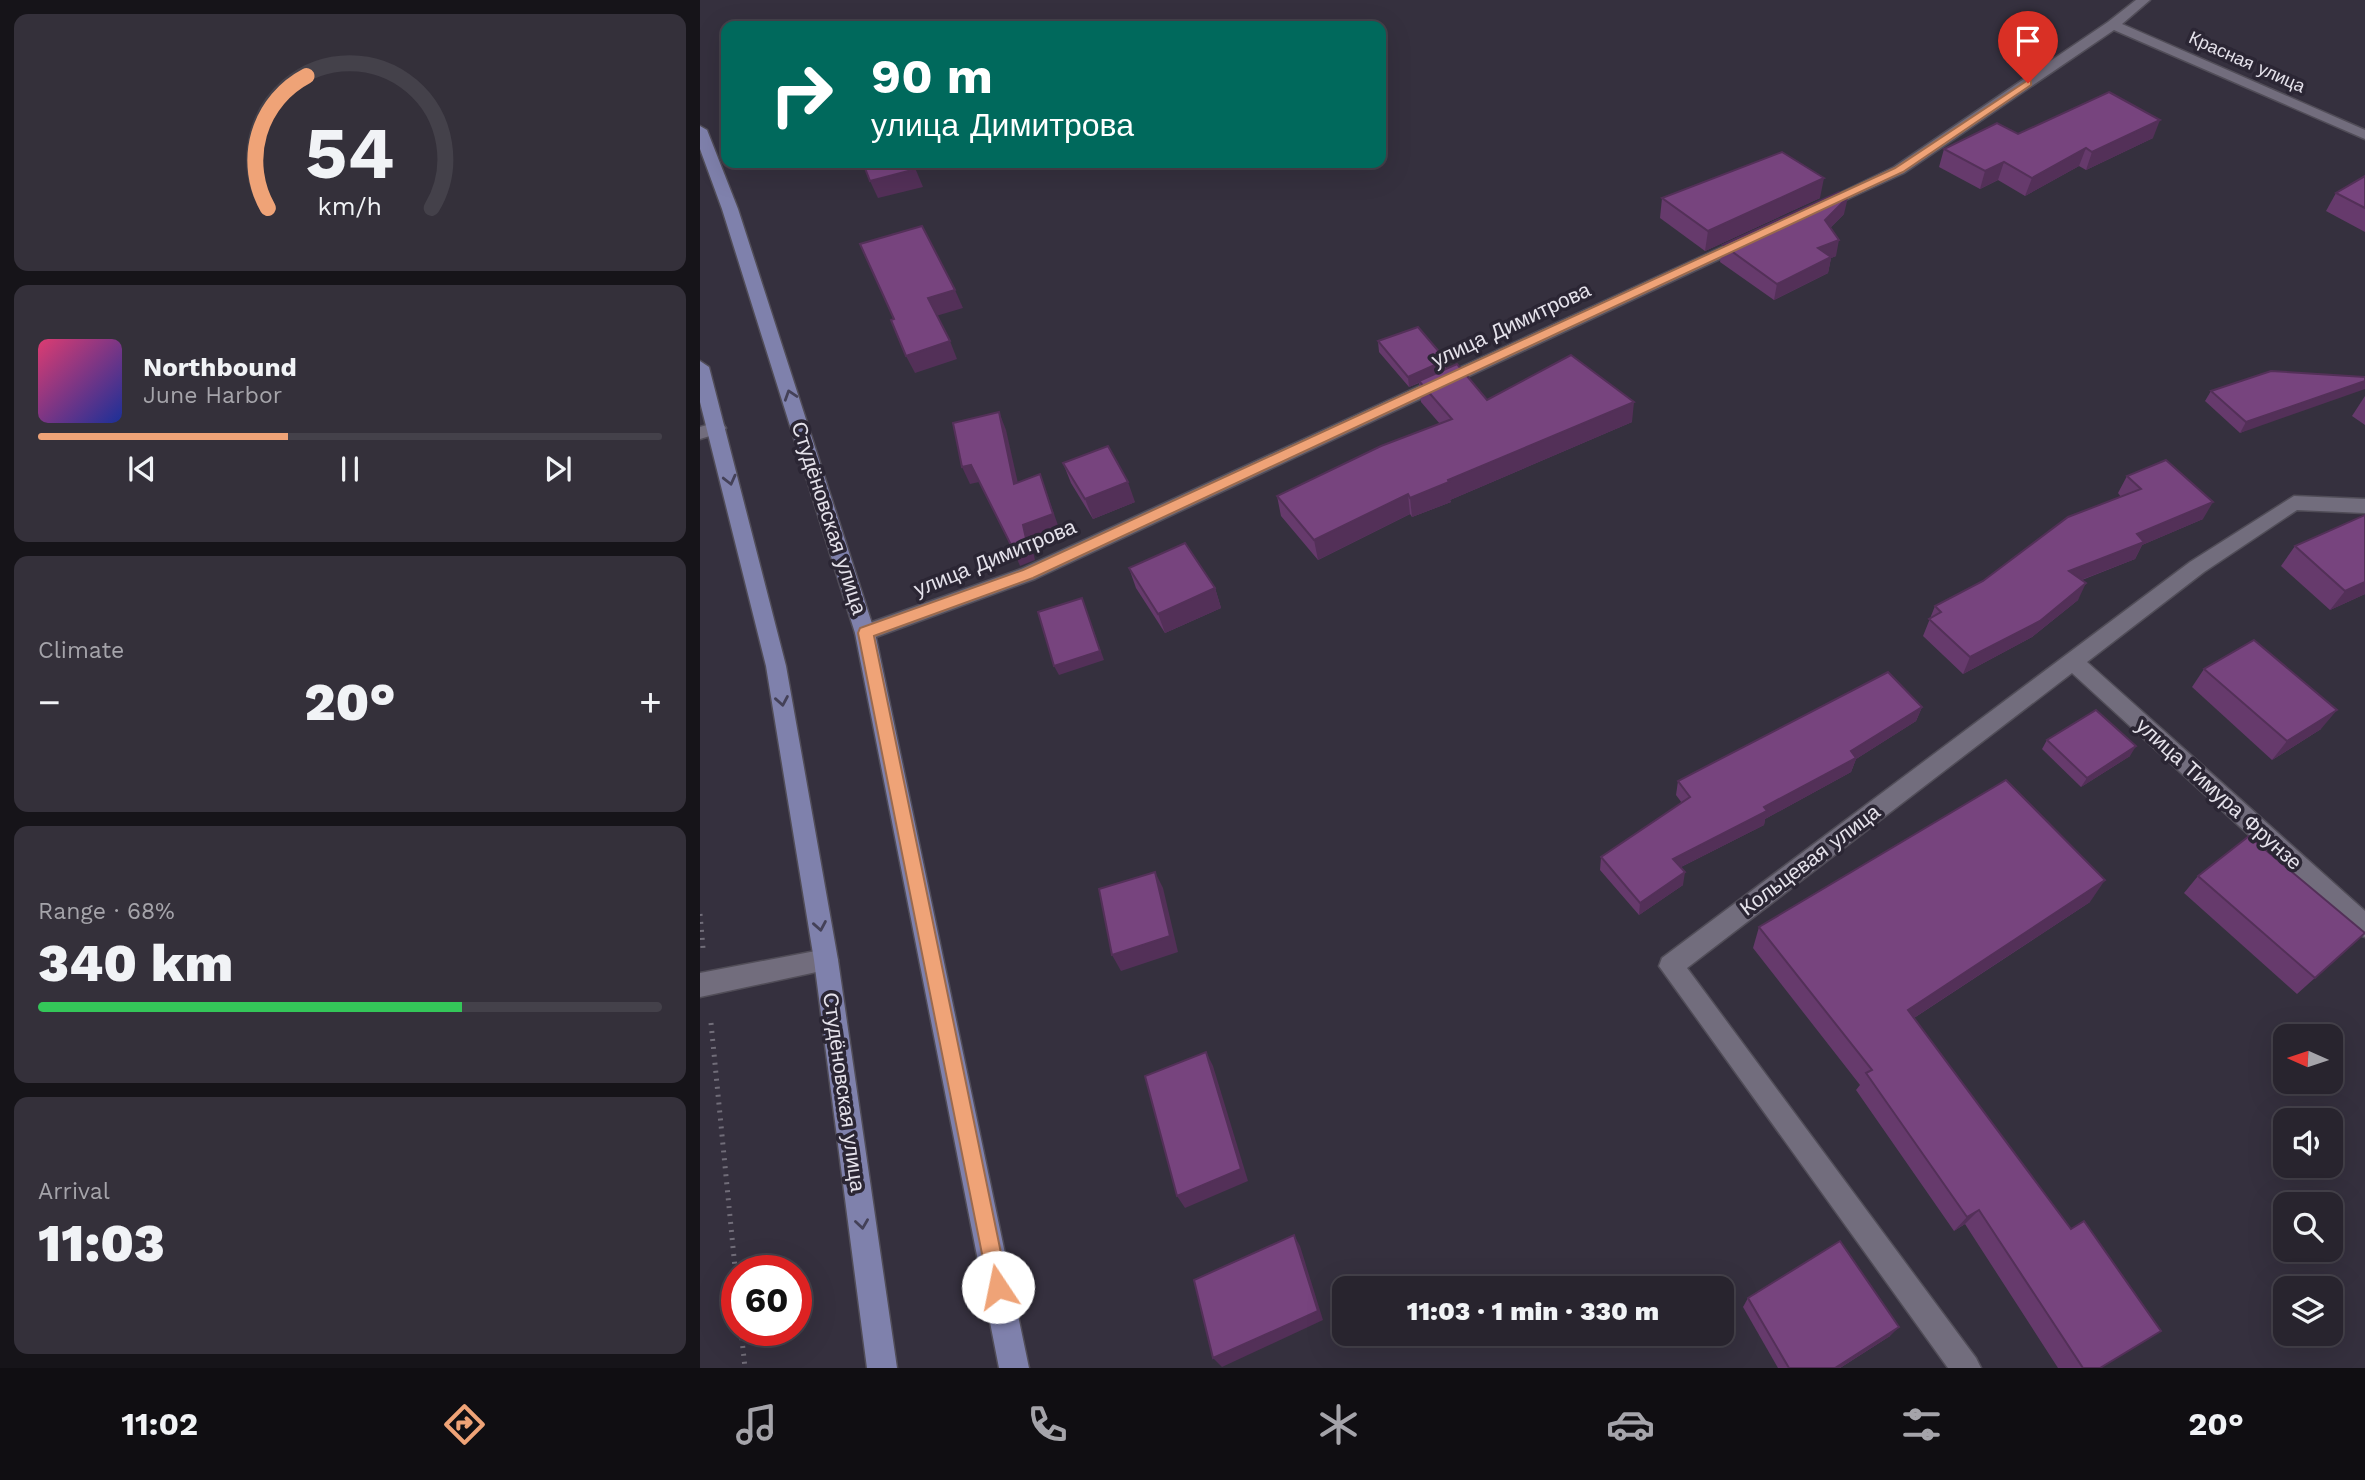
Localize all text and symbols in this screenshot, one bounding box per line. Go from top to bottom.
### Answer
pin [1998,11,2058,83]
icon: arrive [2009,22,2047,60]
street label: Красная улица [2186,27,2309,97]
text: 90 m [871,47,993,105]
icon: right [756,49,847,140]
text: улица Димитрова [871,106,1134,144]
text: 54 [305,111,395,197]
text: km/h [318,192,382,221]
street label: улица Димитрова [1427,277,1595,372]
text: Northbound [143,352,297,382]
text: June Harbor [143,382,282,409]
one-way arrow [784,390,798,402]
street label: Студёновская улица [787,418,873,618]
icon: previous [123,450,161,488]
icon: pause [331,450,369,488]
icon: next [539,450,577,488]
one-way arrow [722,474,736,486]
street label: улица Димитрова [910,514,1080,601]
text: Climate [38,637,124,664]
text: 20° [304,672,396,733]
text: − [38,680,61,724]
text: + [639,680,662,724]
one-way arrow [774,695,789,707]
street label: улица Тимура Фрунзе [2131,713,2307,875]
street label: Кольцевая улица [1735,799,1885,920]
text: Range · 68% [38,898,175,925]
one-way arrow [812,920,827,931]
text: 340 km [38,933,233,994]
street label: Студёновская улица [818,991,871,1194]
north arrow [2273,1024,2343,1094]
map controls [2273,1024,2343,1346]
button: sound [2273,1108,2343,1178]
text: Arrival [38,1178,110,1205]
button: search [2273,1192,2343,1262]
text: 11:03 [38,1213,165,1274]
one-way arrow [855,1218,870,1229]
position arrow [961,1250,1035,1324]
speed limit sign: 60 [721,1255,812,1346]
button: layers [2273,1276,2343,1346]
text: 11:03 · 1 min · 330 m [1407,1296,1659,1326]
icon: directions [440,1400,489,1449]
icon: music [732,1400,781,1449]
icon: phone [1023,1400,1072,1449]
icon: climate [1314,1400,1363,1449]
icon: car [1606,1400,1655,1449]
icon: filters [1897,1400,1946,1449]
text: 11:02 [121,1405,198,1443]
text: 20° [2188,1405,2244,1443]

